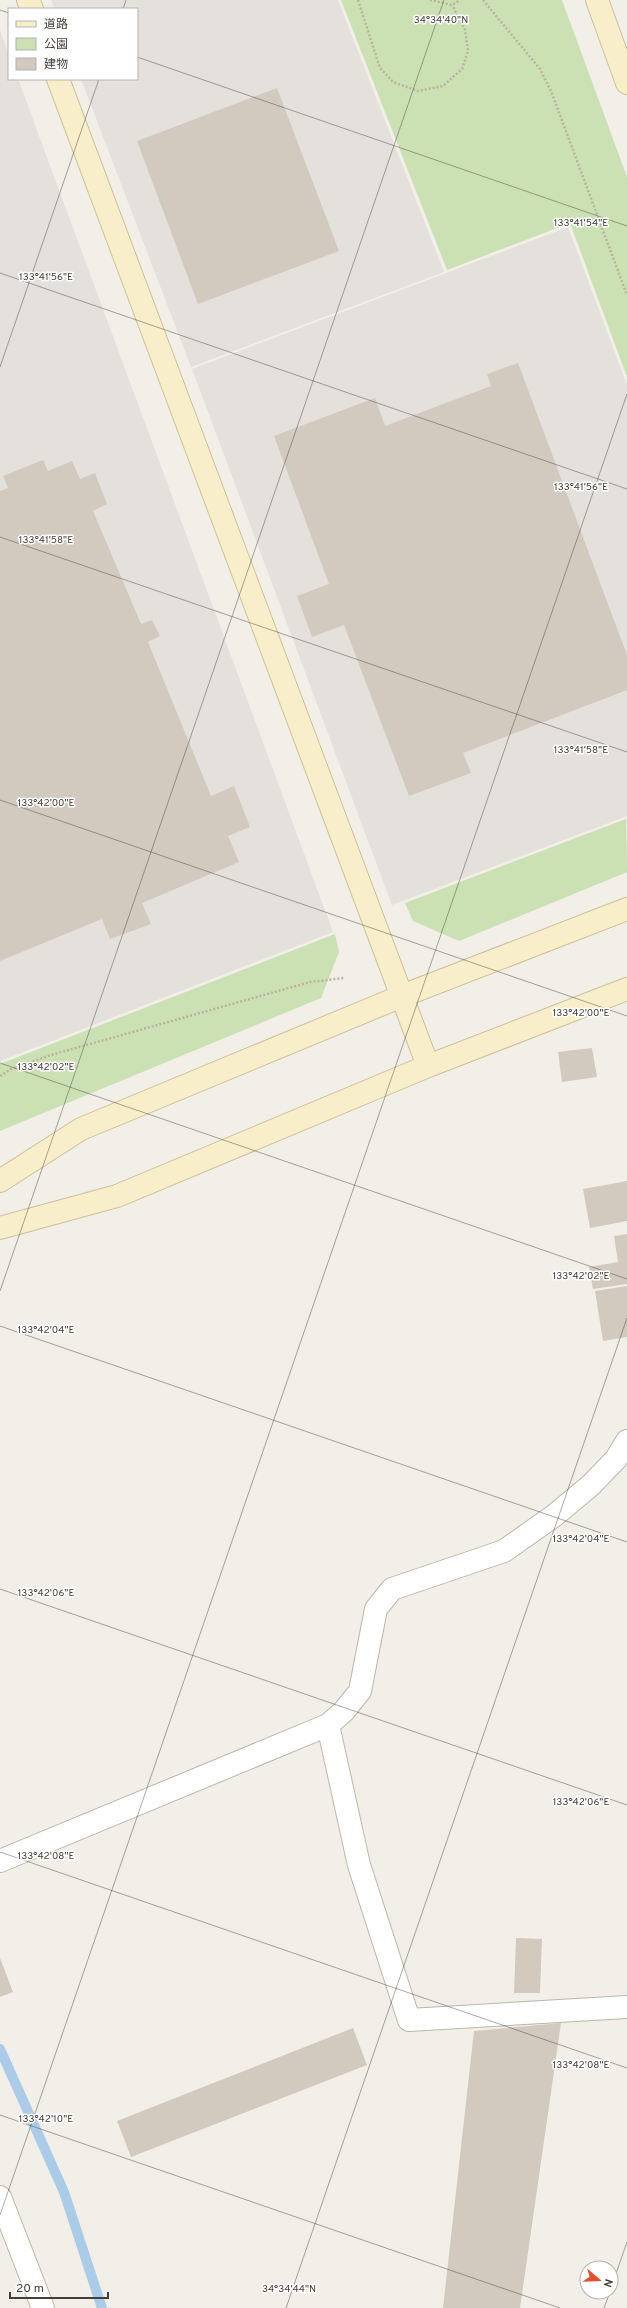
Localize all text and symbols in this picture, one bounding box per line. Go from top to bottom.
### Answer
legend [8,8,138,80]
text: 34°34'40"N [414,14,468,27]
text: 道路 [44,17,68,33]
text: 公園 [44,37,68,53]
text: 建物 [44,57,68,73]
text: 133°41'54"E [554,217,608,230]
text: 133°41'56"E [19,271,73,284]
text: 133°41'56"E [554,481,608,494]
text: 133°41'58"E [19,534,73,547]
text: 133°41'58"E [554,744,608,757]
text: 133°42'00"E [17,797,75,810]
text: 133°42'00"E [552,1007,610,1020]
text: 133°42'02"E [18,1061,74,1074]
text: 133°42'02"E [553,1270,609,1283]
text: 133°42'04"E [18,1324,74,1337]
text: 133°42'04"E [553,1533,609,1546]
text: 133°42'06"E [18,1587,74,1600]
text: 133°42'06"E [553,1796,609,1809]
text: 133°42'08"E [18,1850,74,1863]
text: 133°42'08"E [553,2059,609,2072]
text: 133°42'10"E [19,2113,73,2126]
north arrow [579,2260,619,2300]
scale bar [10,2274,108,2300]
text: N [600,2277,615,2289]
text: 20 m [16,2281,44,2297]
text: 34°34'44"N [262,2283,316,2296]

